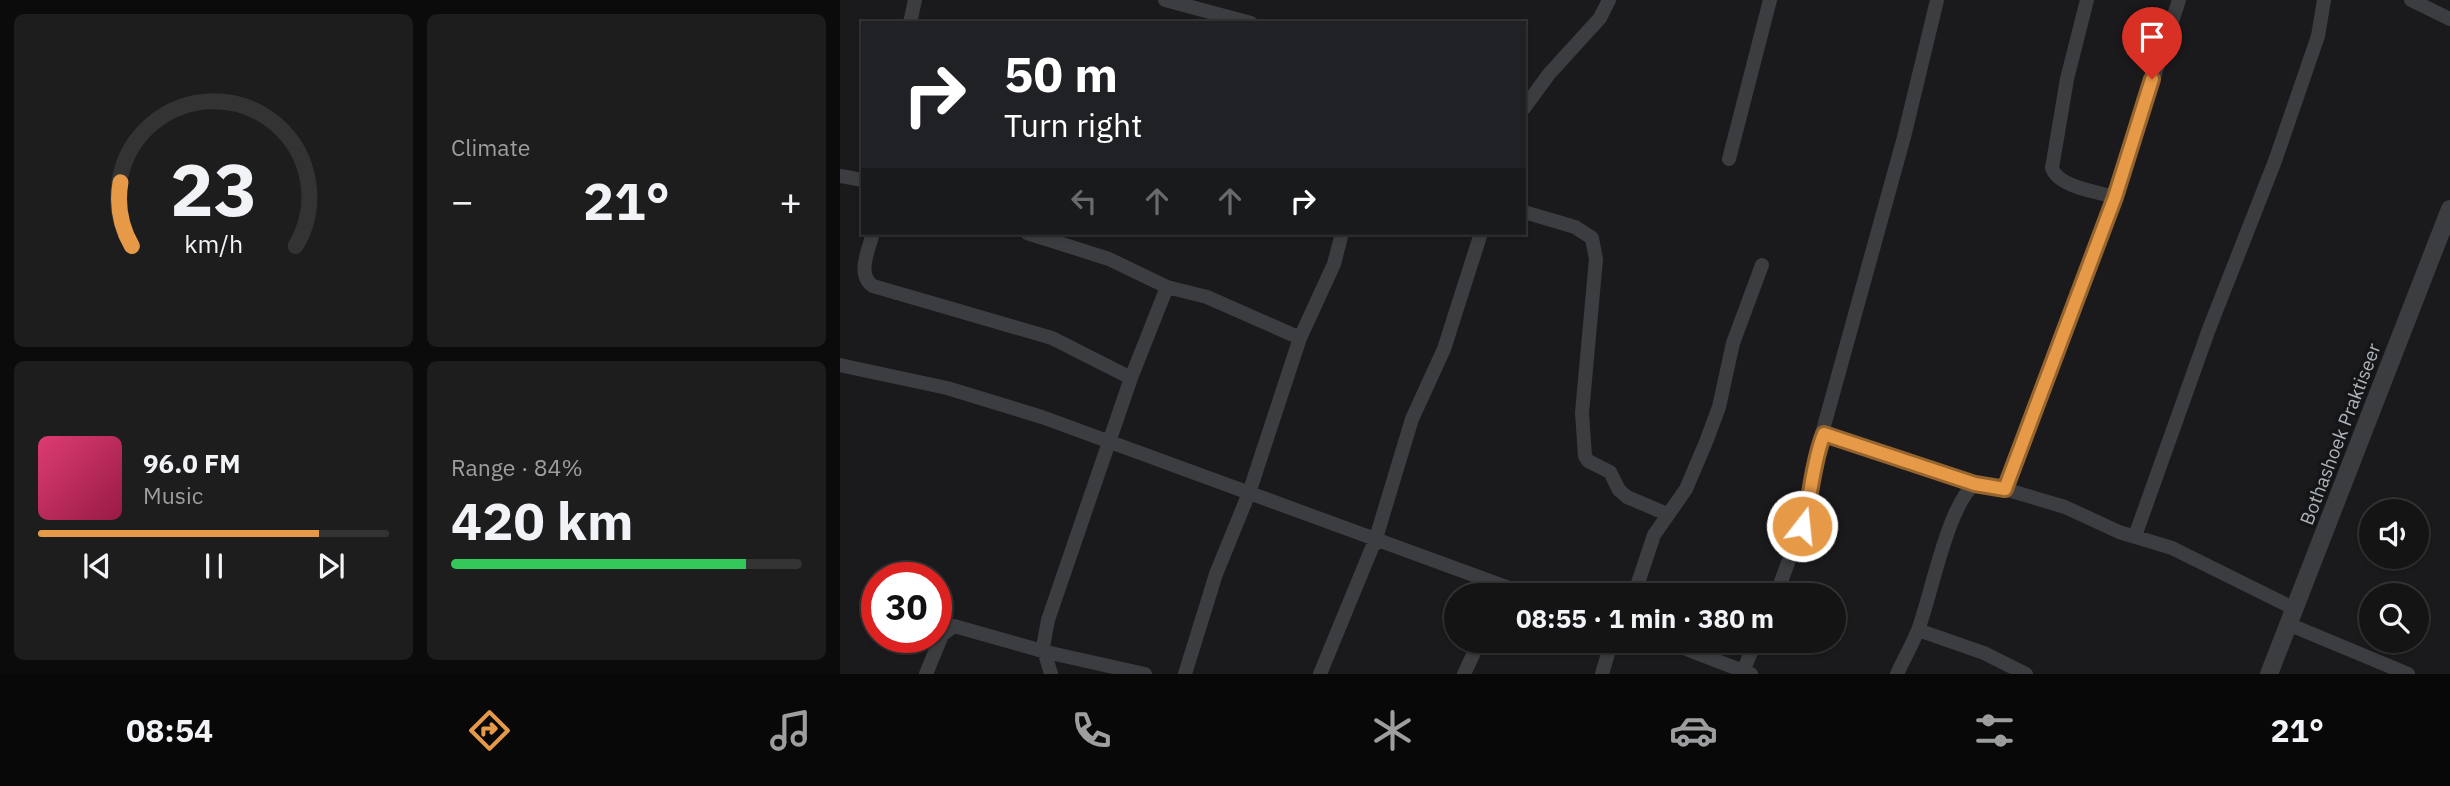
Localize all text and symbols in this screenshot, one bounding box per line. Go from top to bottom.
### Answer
pin [2122,7,2182,79]
icon: arrive [2133,18,2171,56]
text: 50 m [1004,42,1118,105]
icon: right [889,49,980,140]
text: Turn right [1004,104,1142,146]
text: Climate [451,132,530,162]
text: 23 [170,142,257,237]
text: 21° [583,167,670,234]
text: − [451,176,474,225]
text: + [779,176,802,225]
icon: left [1065,182,1103,220]
icon: ahead [1138,182,1176,220]
icon: ahead [1211,182,1249,220]
icon: right [1284,182,1322,220]
text: km/h [184,227,243,260]
street label: Bothashoek Praktiseer [2294,340,2386,528]
text: 96.0 FM [143,446,241,480]
text: Range · 84% [451,452,583,482]
text: Music [143,480,203,510]
text: 420 km [451,487,633,554]
position arrow [1765,489,1839,563]
map controls [2359,499,2429,653]
button: sound [2359,499,2429,569]
icon: previous [78,547,116,585]
icon: pause [195,547,233,585]
icon: next [312,547,350,585]
speed limit sign: 30 [861,562,952,653]
button: search [2359,583,2429,653]
text: 08:55 · 1 min · 380 m [1516,601,1774,635]
icon: directions [465,706,514,755]
icon: music [766,706,815,755]
icon: phone [1067,706,1116,755]
icon: climate [1368,706,1417,755]
icon: car [1669,706,1718,755]
icon: filters [1970,706,2019,755]
text: 08:54 [126,709,213,751]
text: 21° [2271,709,2324,751]

